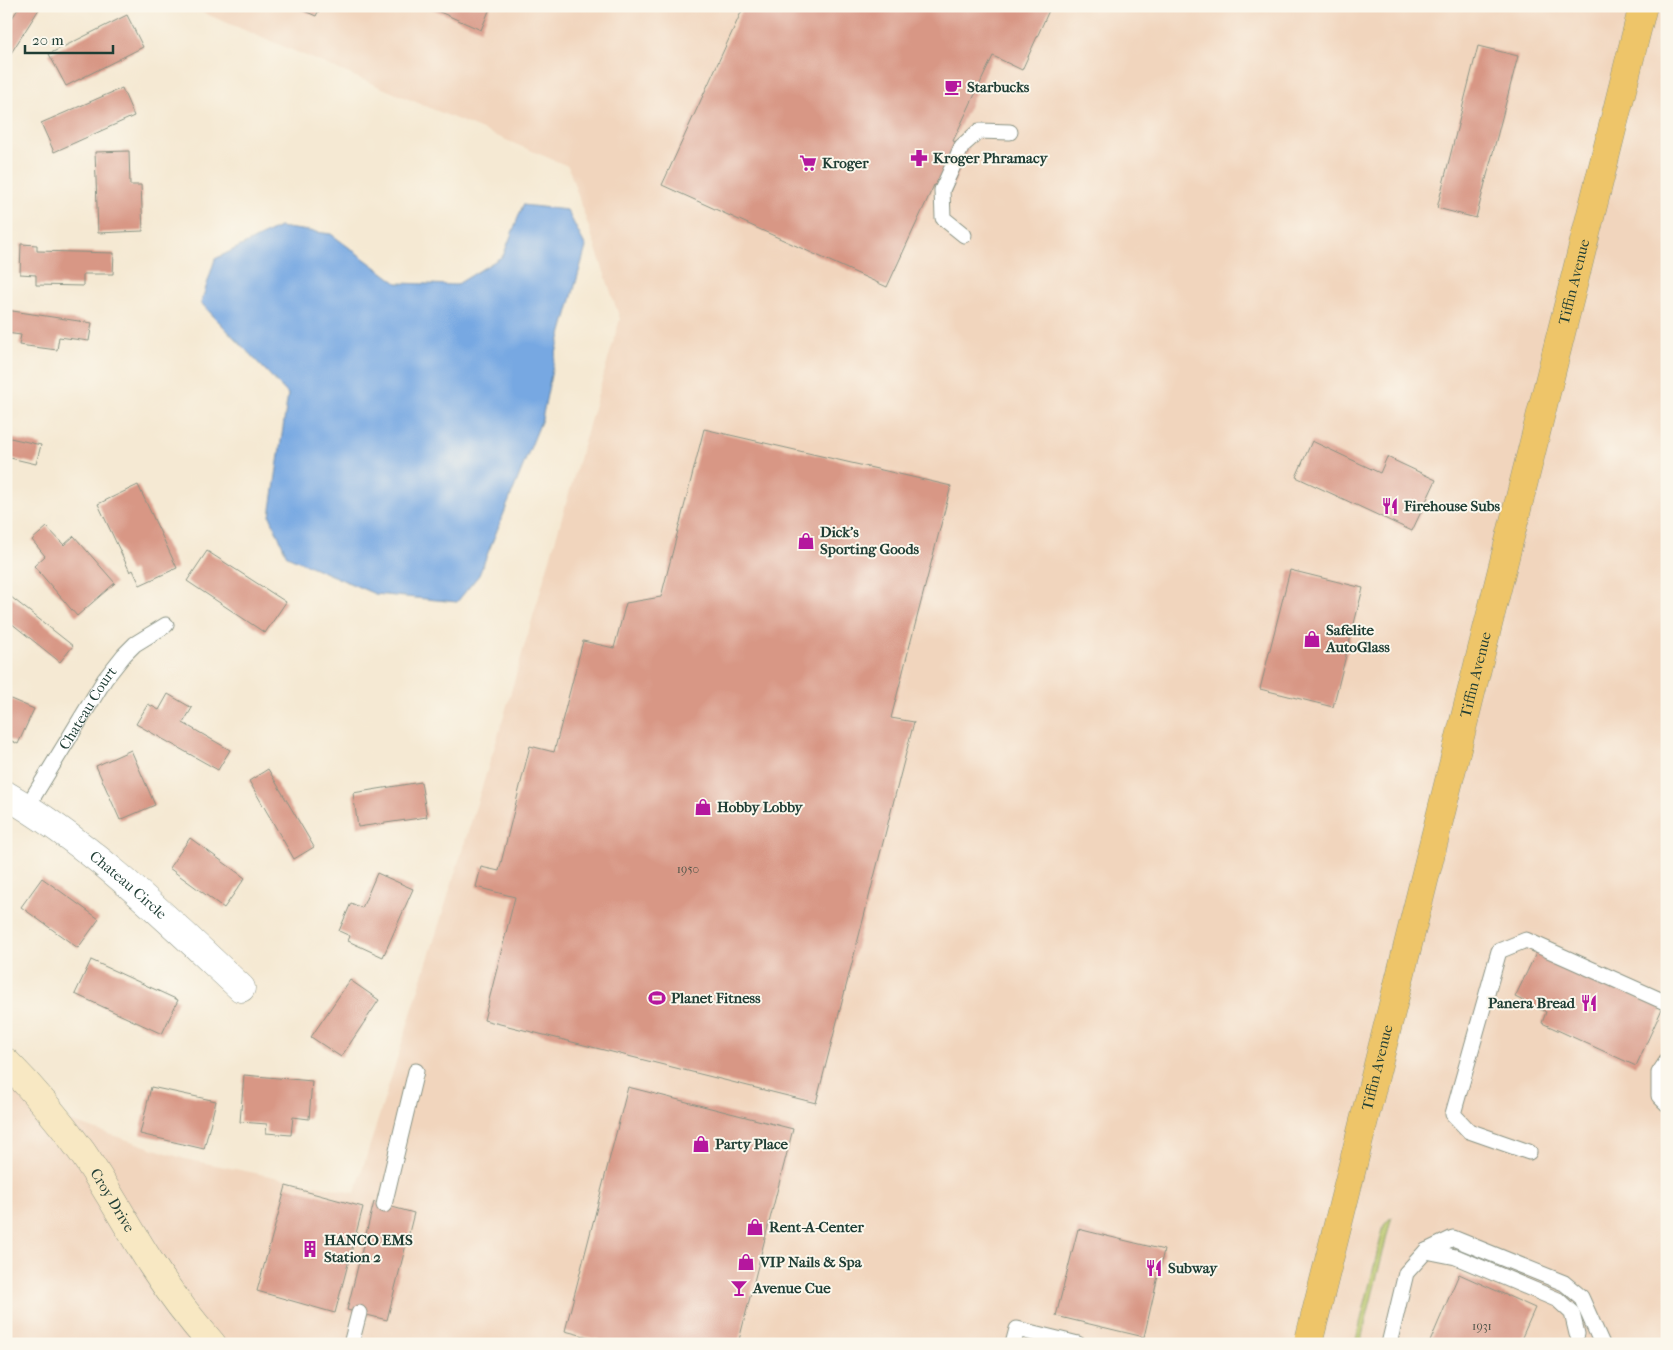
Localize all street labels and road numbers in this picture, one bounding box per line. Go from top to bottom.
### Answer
street label: Tiffin Avenue [1555,236,1593,327]
street label: Tiffin Avenue [1456,629,1495,719]
street label: Chateau Court [55,662,121,753]
street label: Chateau Circle [86,847,171,923]
street label: Tiffin Avenue [1358,1022,1397,1112]
street label: Croy Drive [86,1165,139,1236]

